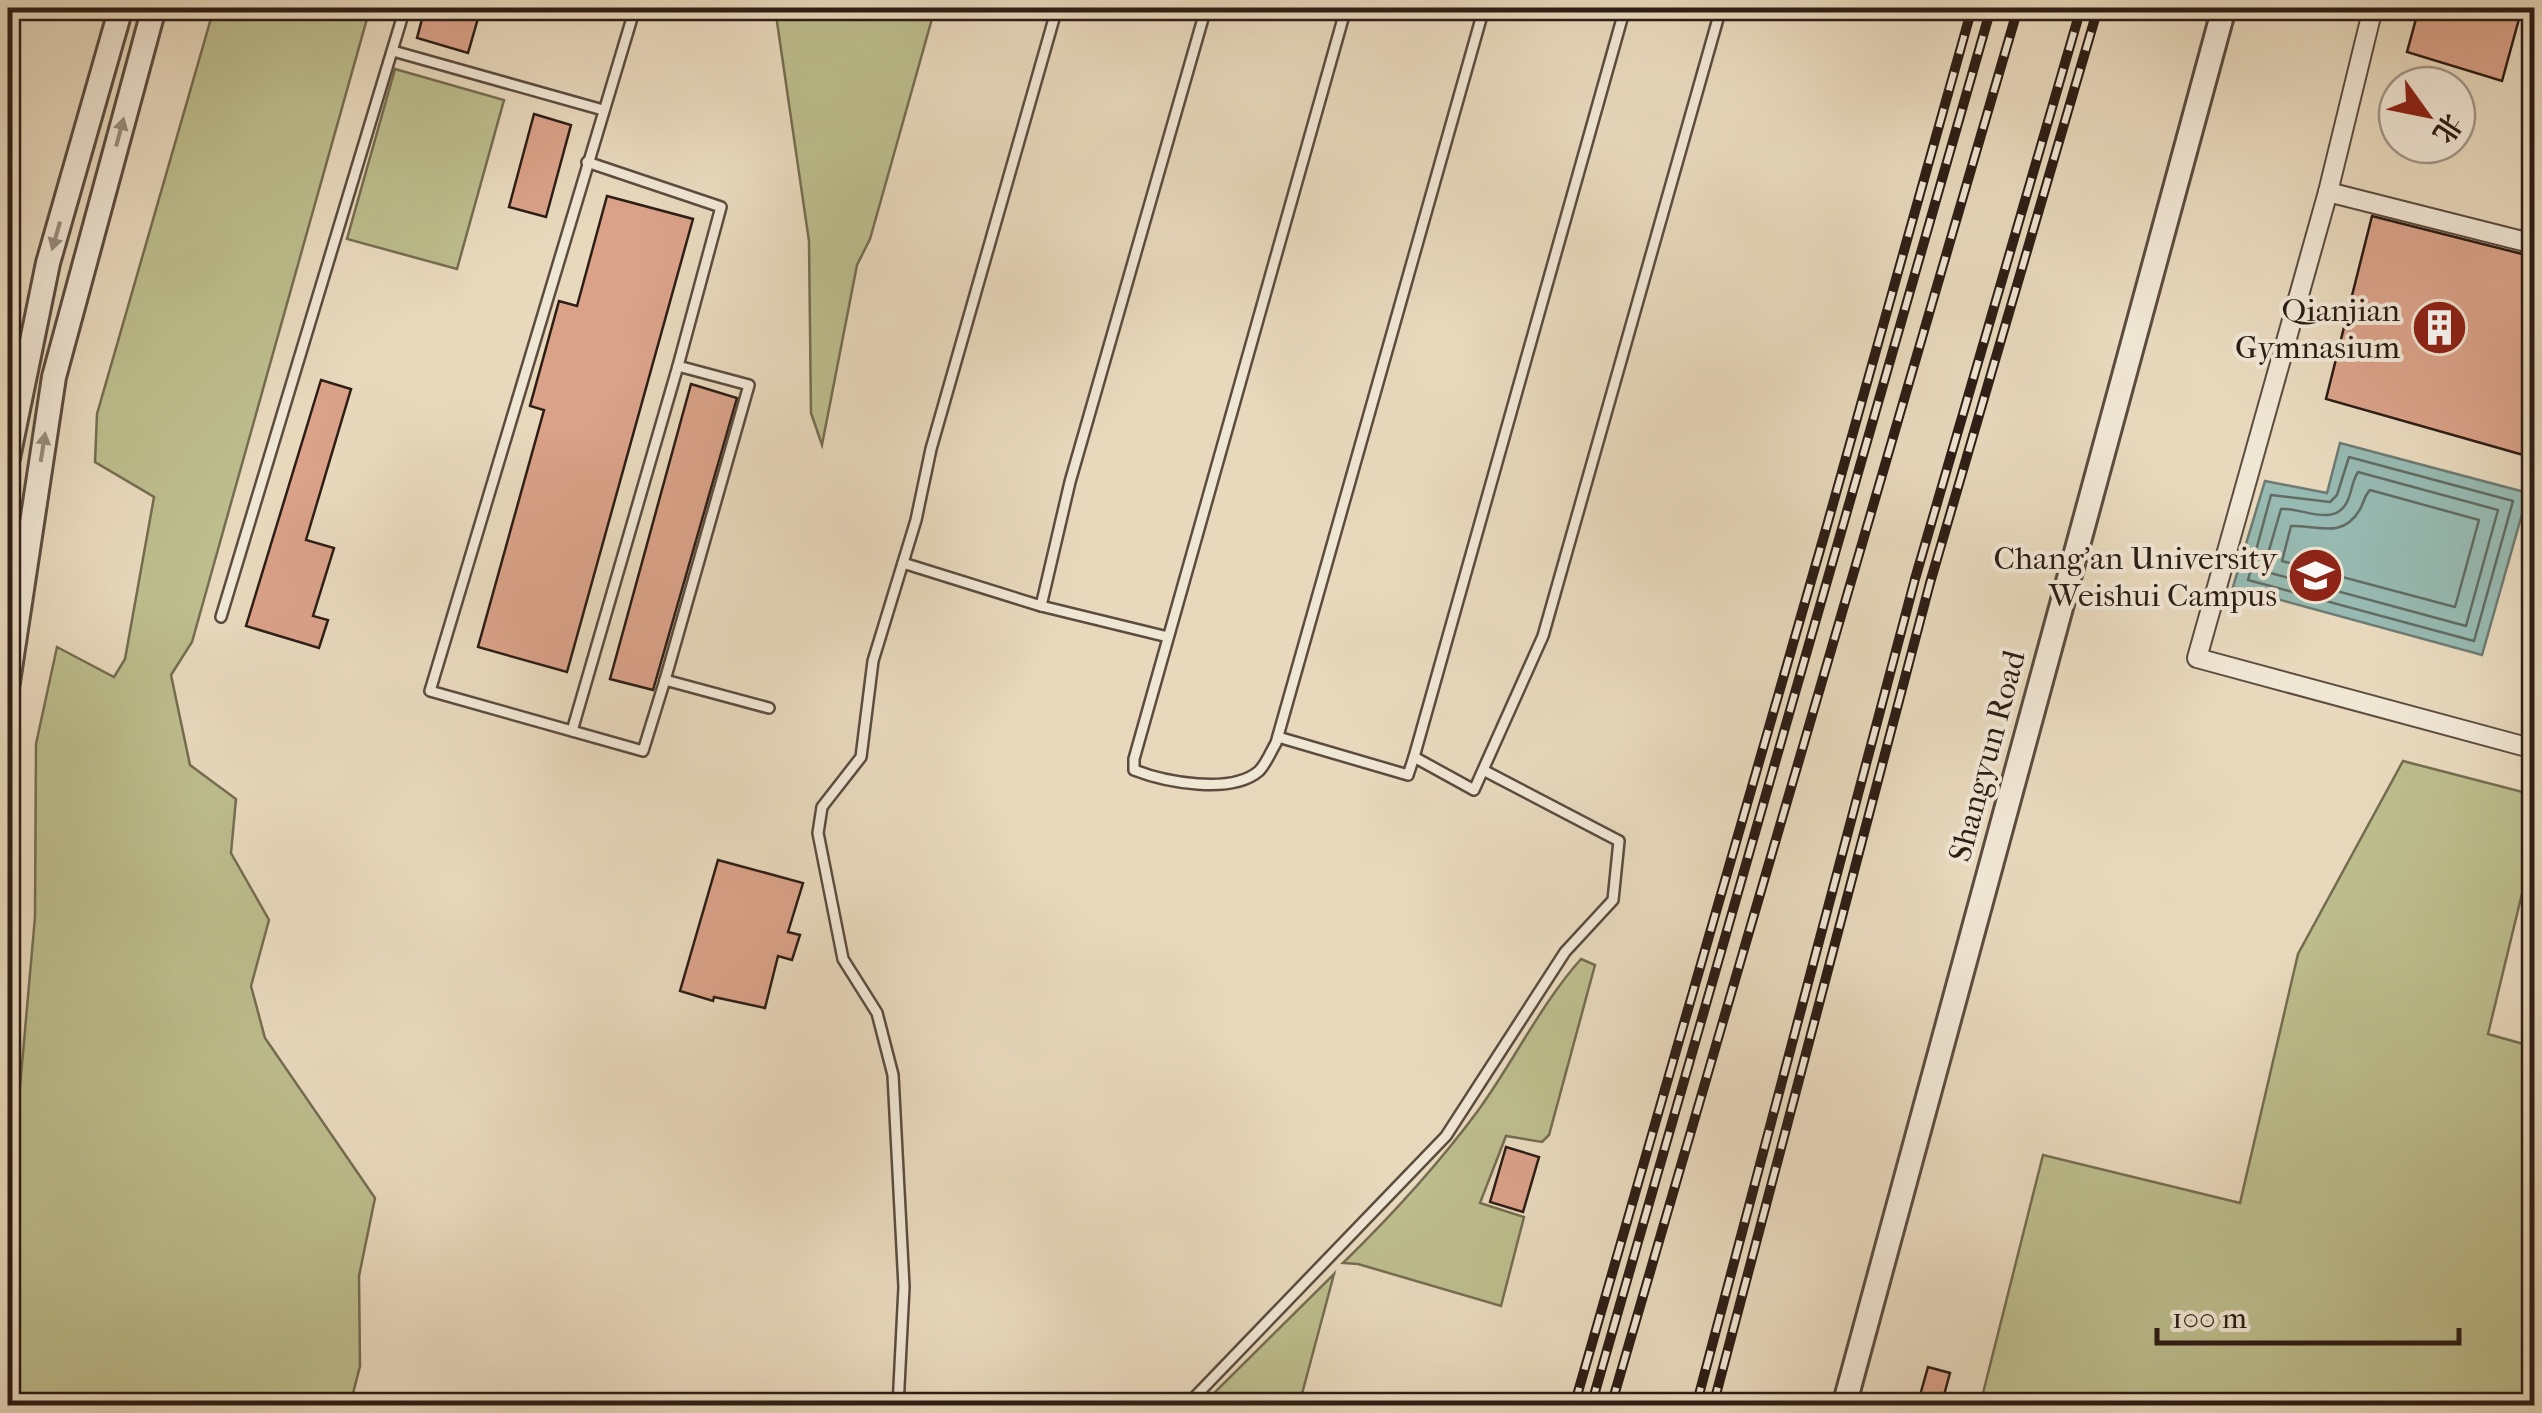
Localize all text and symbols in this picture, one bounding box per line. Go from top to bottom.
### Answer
north arrow [2377,65,2477,165]
text: 北 [2426,108,2469,149]
one-way arrow [113,116,129,147]
one-way arrow [47,221,63,252]
place label: Qianjian Gymnasium [2235,292,2400,366]
building icon: Qianjian Gymnasium [2409,298,2469,358]
one-way arrow [36,431,51,463]
place label: Chang'an University Weishui Campus [1994,540,2278,614]
school or university icon: Chang'an University Weishui Campus [2286,546,2346,606]
street label: Shangyun Road [1941,646,2033,866]
scale bar [2157,1283,2460,1345]
text: 100 m [2172,1301,2247,1336]

